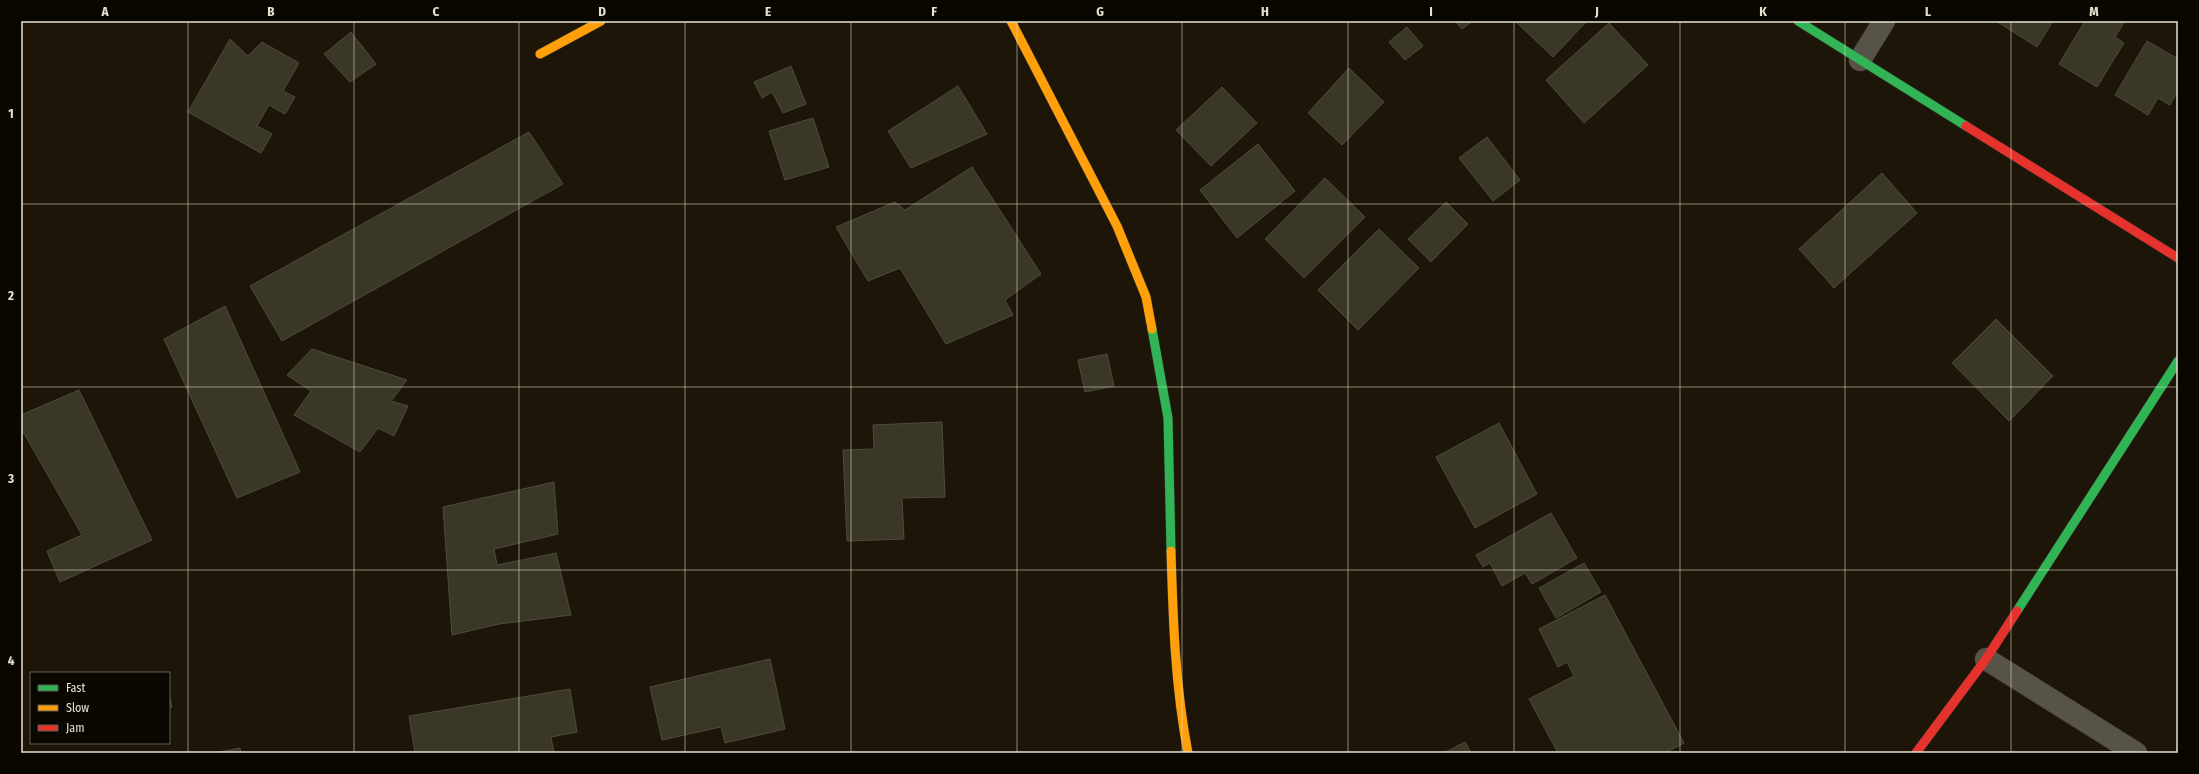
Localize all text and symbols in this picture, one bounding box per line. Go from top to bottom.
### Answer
text: A [100,4,109,19]
text: B [267,4,275,19]
text: C [433,4,440,19]
text: D [598,4,606,19]
text: E [765,4,771,19]
text: F [931,4,937,19]
text: G [1096,4,1104,19]
text: H [1261,4,1269,19]
text: I [1429,4,1433,19]
text: J [1594,4,1599,19]
text: K [1759,4,1767,19]
text: L [1925,4,1931,19]
text: M [2089,4,2099,19]
text: 1 [8,106,14,121]
text: 2 [7,288,14,303]
text: 3 [7,471,14,486]
text: 4 [8,653,15,668]
legend [30,672,170,744]
text: Fast [66,681,85,695]
text: Slow [66,701,89,715]
text: Jam [66,721,84,735]

